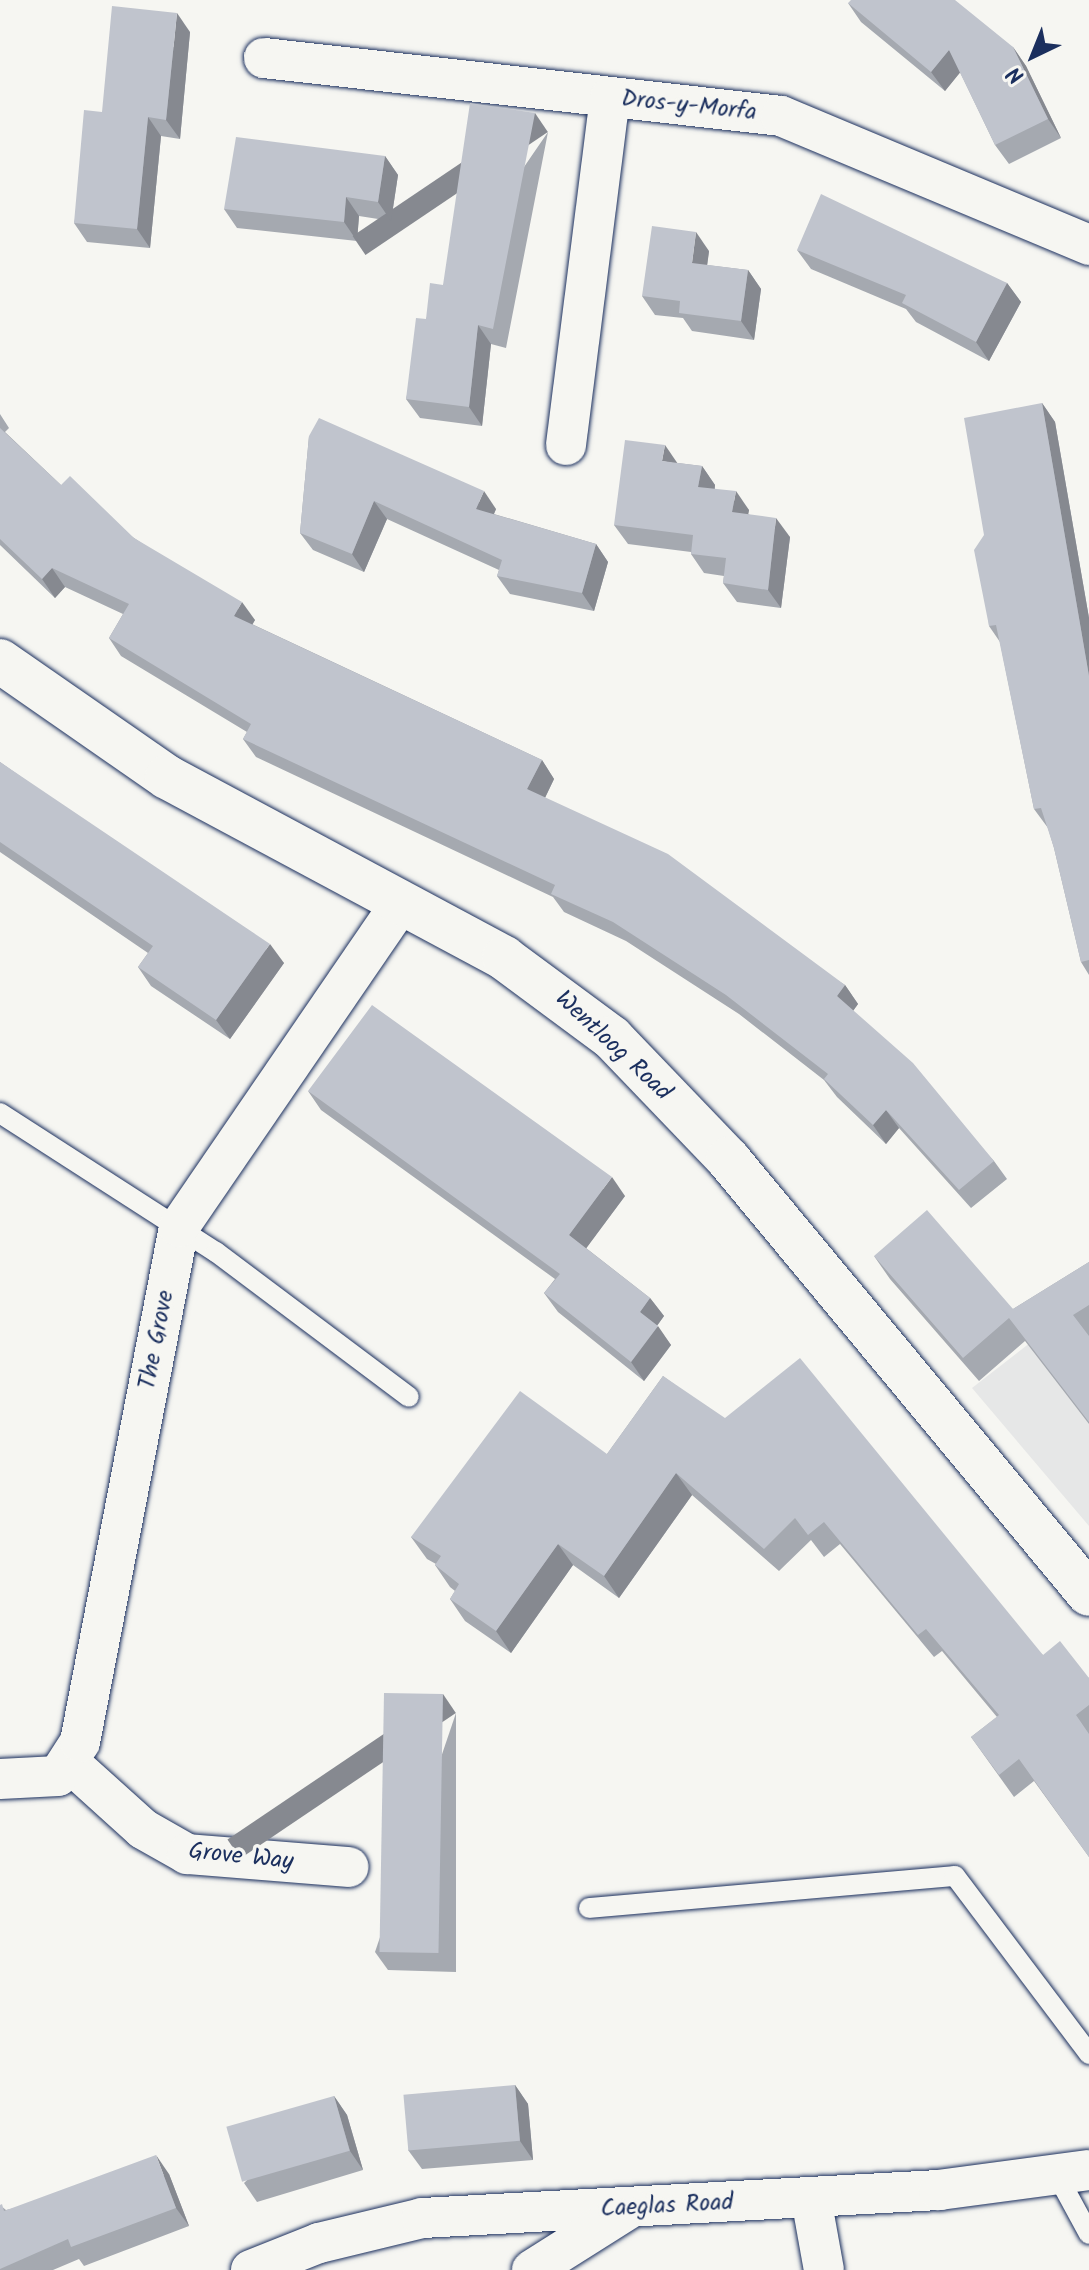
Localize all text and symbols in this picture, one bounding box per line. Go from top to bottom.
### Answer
north arrow [993,16,1073,96]
text: N [999,56,1033,91]
street label: Dros-y-Morfa [620,85,758,127]
street label: Wentloog Road [549,985,677,1107]
street label: The Grove [133,1288,181,1392]
street label: Grove Way [187,1837,295,1877]
street label: Caeglas Road [600,2188,734,2224]

